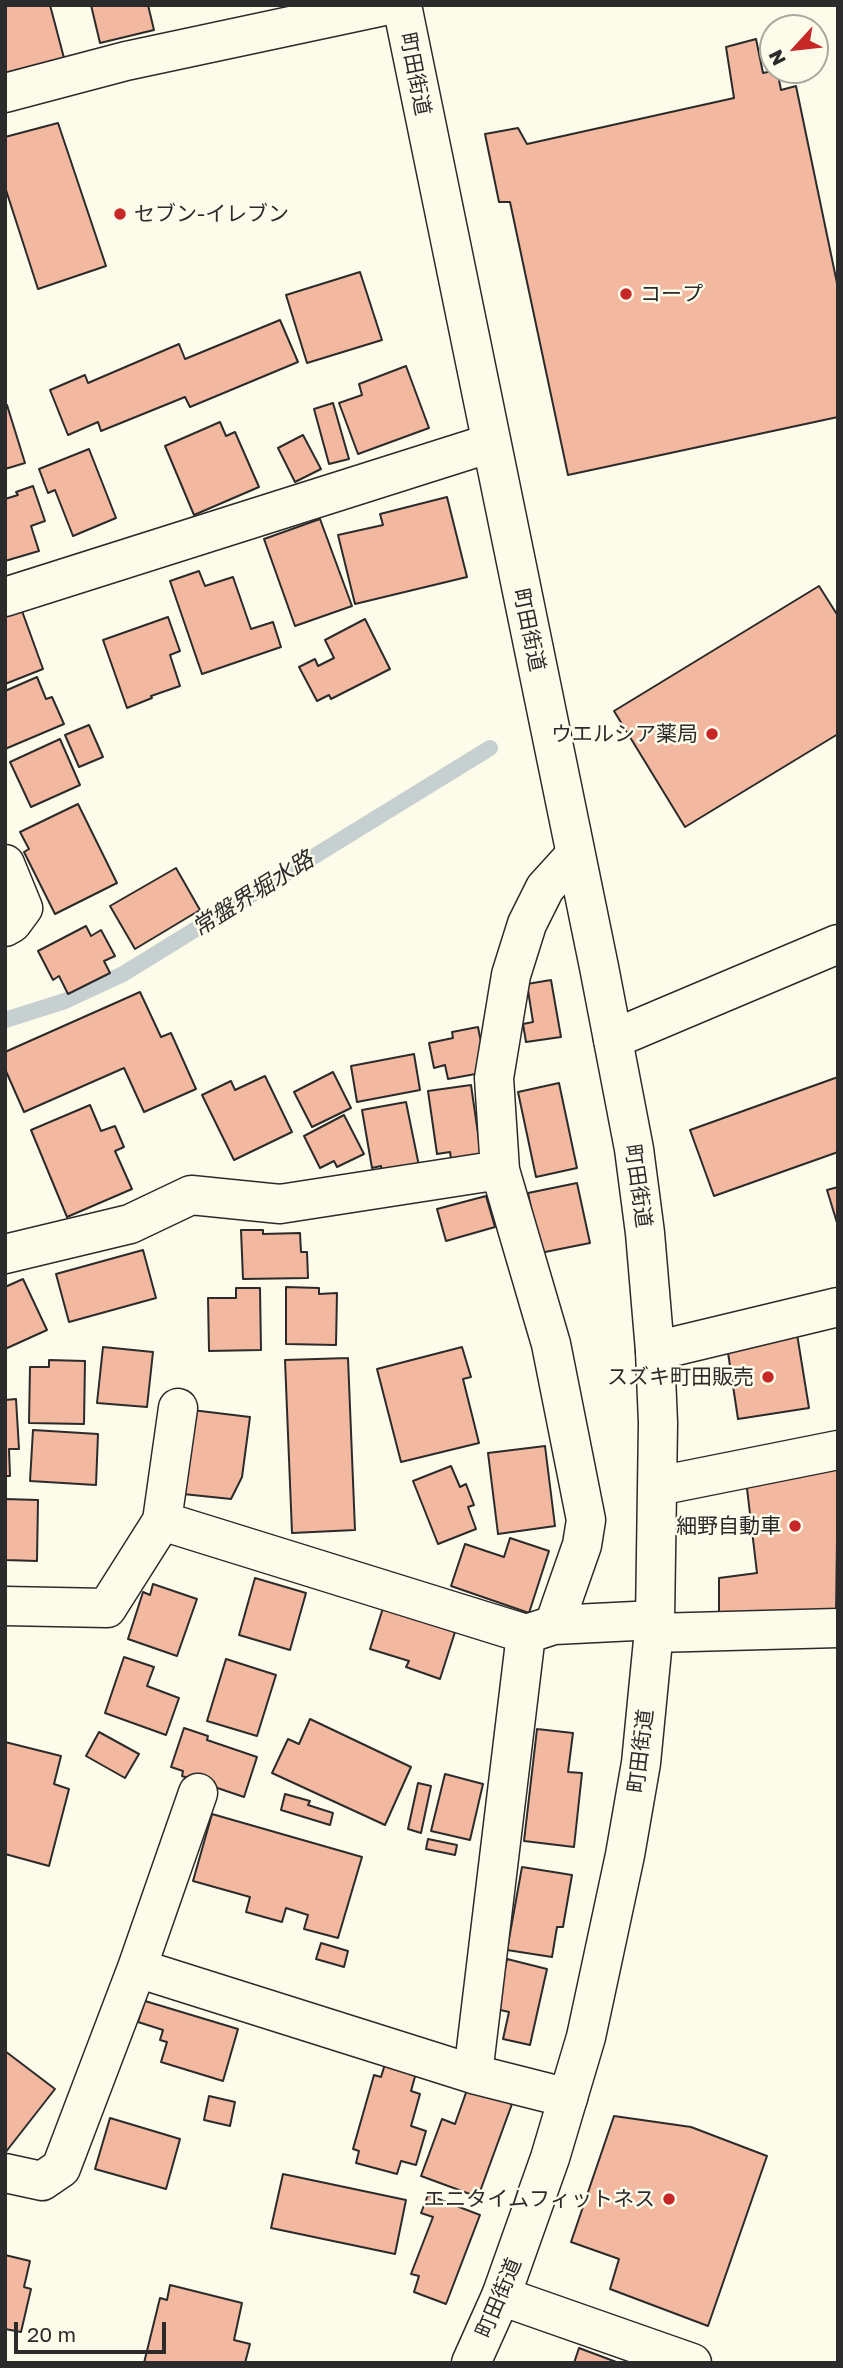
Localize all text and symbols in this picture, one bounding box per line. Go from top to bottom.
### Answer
north arrow [759,14,829,84]
street label: 町田街道 [395,30,435,118]
text: N [763,46,790,70]
place label: セブン-イレブン [134,201,289,227]
marker: セブン-イレブン [112,206,128,222]
place label: コープ [640,281,703,307]
marker: コープ [618,286,634,302]
street label: 町田街道 [508,586,550,674]
place label: ウエルシア薬局 [551,721,698,747]
marker: ウエルシア薬局 [704,726,720,742]
water label: 常盤界堀水路 [187,846,319,942]
street label: 町田街道 [620,1143,656,1229]
place label: スズキ町田販売 [607,1364,754,1390]
marker: スズキ町田販売 [760,1369,776,1385]
place label: 細野自動車 [676,1513,781,1539]
marker: 細野自動車 [787,1518,803,1534]
street label: 町田街道 [623,1708,659,1794]
place label: エニタイムフィットネス [424,2186,655,2212]
marker: エニタイムフィットネス [661,2191,677,2207]
street label: 町田街道 [471,2254,527,2342]
scale bar [18,2308,170,2352]
text: 20 m [27,2321,76,2347]

